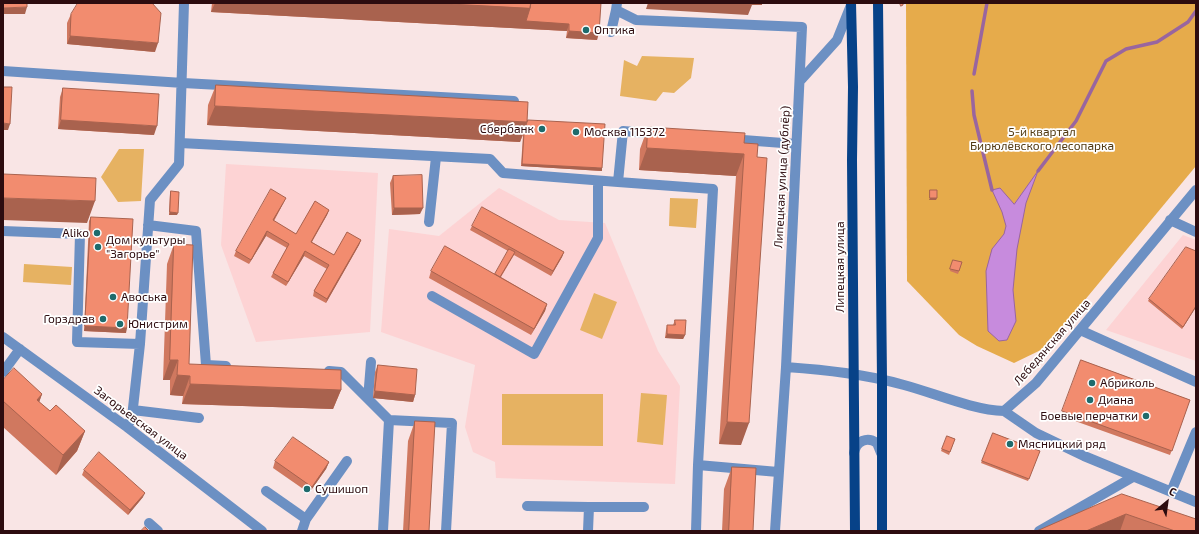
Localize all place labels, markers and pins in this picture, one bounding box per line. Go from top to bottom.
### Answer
place label: Оптика [594,23,635,37]
marker: Оптика [581,25,591,35]
place label: Сбербанк [480,122,534,136]
marker: Сбербанк [537,124,547,134]
place label: Москва 115372 [584,125,665,139]
marker: Москва 115372 [571,127,581,137]
place label: Aliko [62,226,89,240]
marker: Aliko [92,228,102,238]
place label: Дом культуры "Загорье" [106,233,185,261]
marker: Дом культуры "Загорье" [93,242,103,252]
place label: Авоська [121,290,167,304]
marker: Авоська [108,292,118,302]
place label: Горздрав [44,312,95,326]
marker: Горздрав [98,314,108,324]
place label: Юнистрим [128,317,188,331]
marker: Юнистрим [115,319,125,329]
place label: Абриколь [1100,376,1154,390]
marker: Абриколь [1087,378,1097,388]
place label: Диана [1098,393,1134,407]
marker: Диана [1085,395,1095,405]
place label: Боевые перчатки [1040,409,1138,423]
marker: Боевые перчатки [1141,411,1151,421]
place label: Мясницкий ряд [1018,437,1106,451]
marker: Мясницкий ряд [1005,439,1015,449]
place label: Сушишоп [315,482,368,496]
marker: Сушишоп [302,484,312,494]

